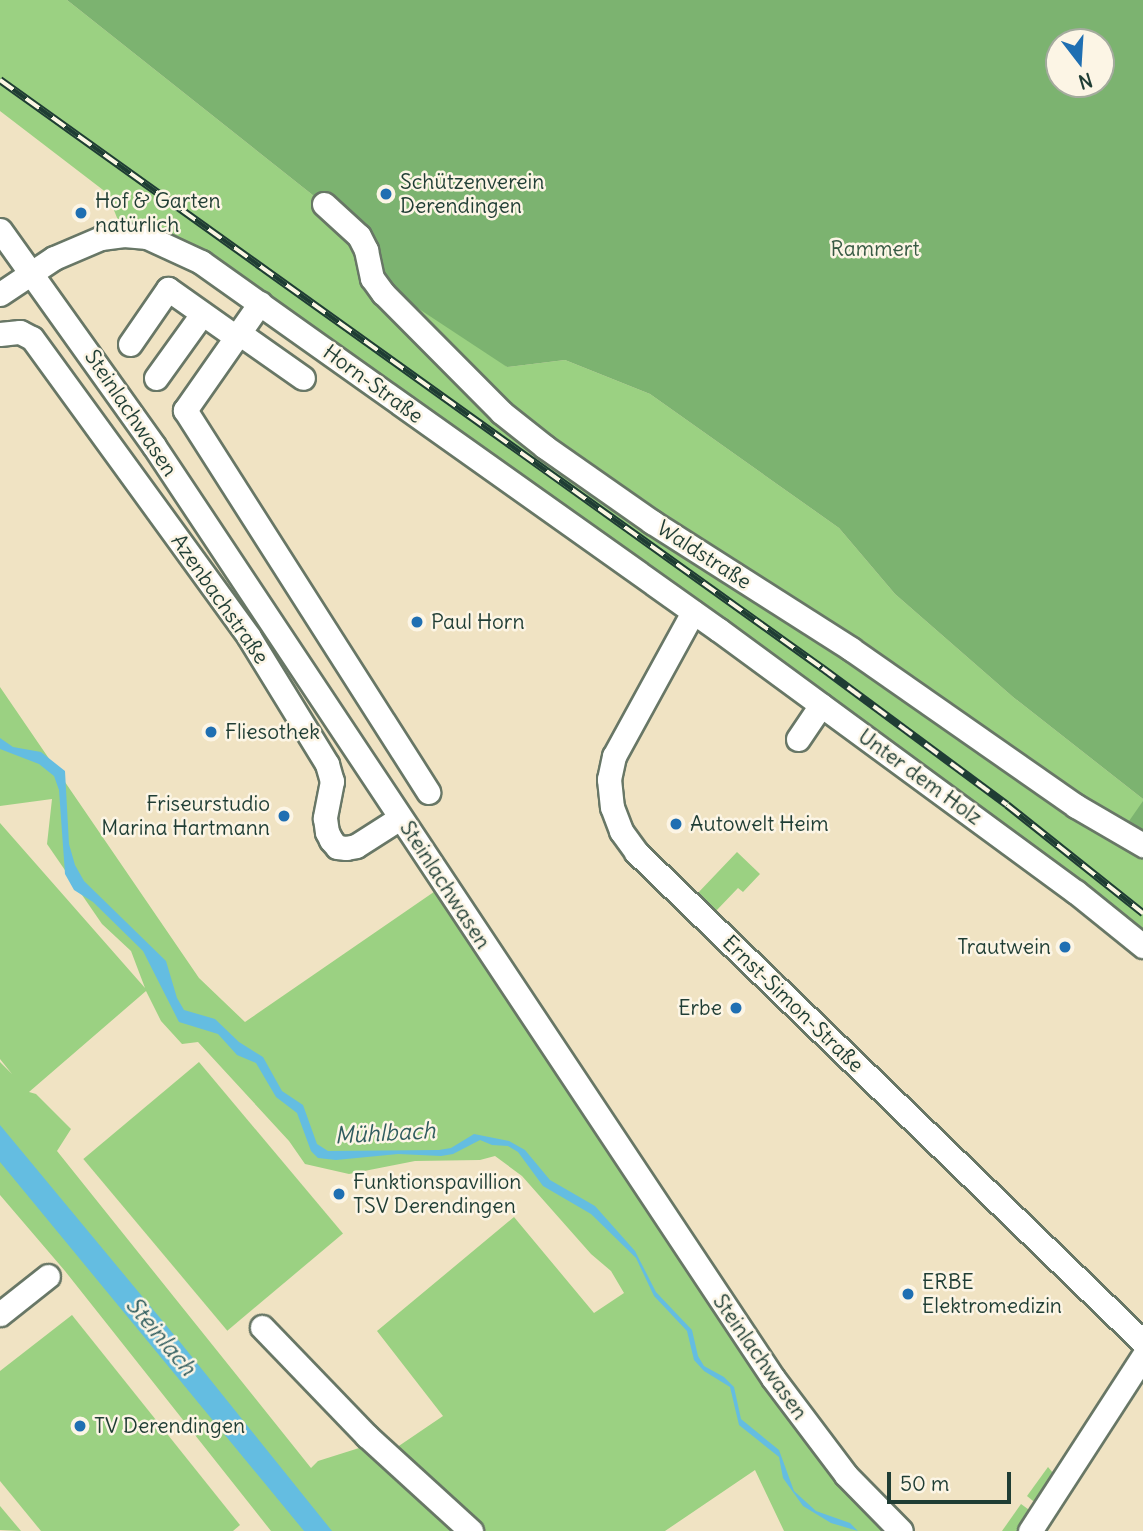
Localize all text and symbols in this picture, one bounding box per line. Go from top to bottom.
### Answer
north arrow [1045,28,1115,98]
text: N [1076,68,1095,95]
place label: Schützenverein Derendingen [400,169,544,219]
marker: Schützenverein Derendingen [378,186,394,202]
place label: Hof & Garten natürlich [95,188,221,238]
marker: Hof & Garten natürlich [73,205,89,221]
park label: Rammert [830,236,920,262]
street label: Horn-Straße [318,339,428,429]
street label: Steinlachwasen [79,345,183,481]
street label: Waldstraße [652,515,756,595]
street label: Azenbachstraße [166,529,274,669]
place label: Paul Horn [431,609,525,635]
marker: Paul Horn [409,614,425,630]
place label: Fliesothek [225,719,320,745]
marker: Fliesothek [203,724,219,740]
street label: Unter dem Holz [853,724,987,830]
place label: Friseurstudio Marina Hartmann [101,791,270,841]
marker: Friseurstudio Marina Hartmann [276,808,292,824]
place label: Autowelt Heim [690,811,829,837]
street label: Steinlachwasen [394,816,496,954]
marker: Autowelt Heim [668,816,684,832]
street label: Ernst-Simon-Straße [717,930,869,1078]
place label: Trautwein [957,934,1051,960]
marker: Trautwein [1057,939,1073,955]
place label: Erbe [678,995,722,1021]
marker: Erbe [728,1000,744,1016]
water label: Mühlbach [334,1117,436,1149]
place label: Funktionspavillion TSV Derendingen [353,1169,521,1219]
marker: Funktionspavillion TSV Derendingen [331,1186,347,1202]
place label: ERBE Elektromedizin [922,1269,1062,1319]
marker: ERBE Elektromedizin [900,1286,916,1302]
street label: Steinlachwasen [707,1290,813,1424]
water label: Steinlach [120,1291,202,1381]
place label: TV Derendingen [94,1413,245,1439]
marker: TV Derendingen [72,1418,88,1434]
scale bar [891,1458,1015,1502]
text: 50 m [900,1470,949,1497]

